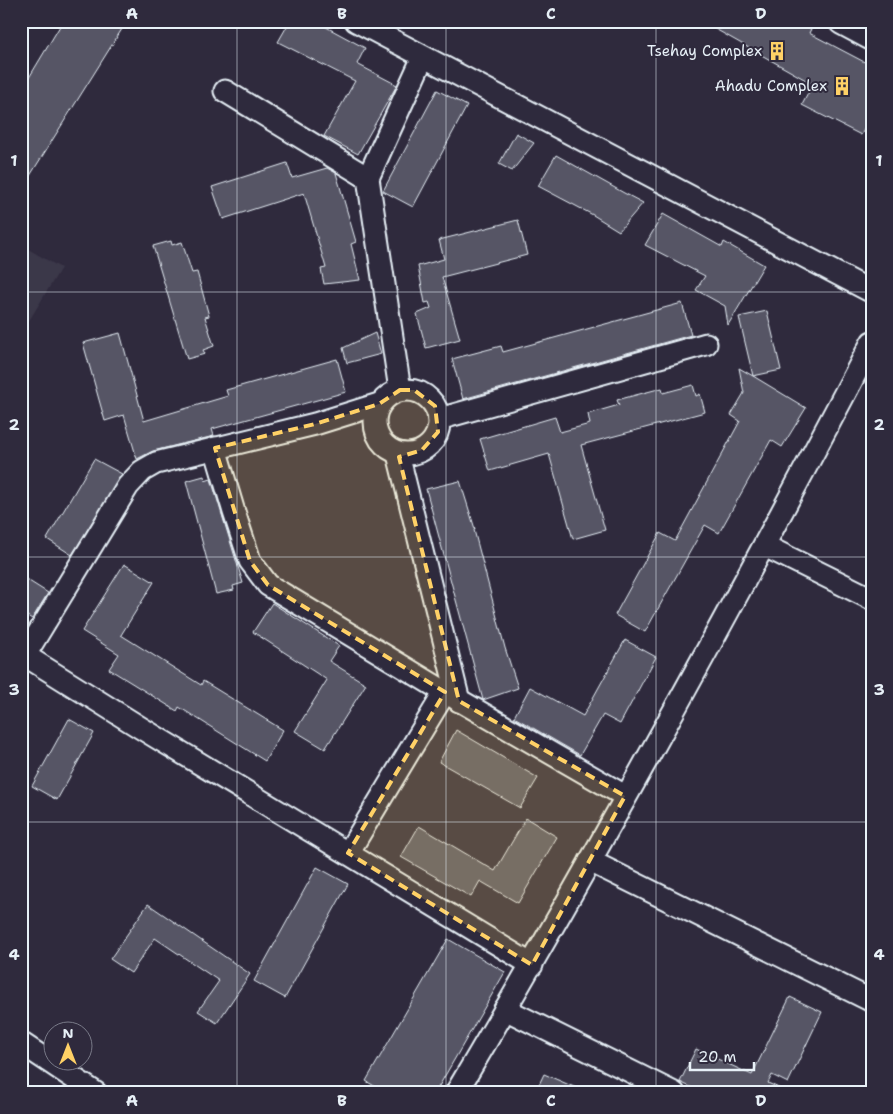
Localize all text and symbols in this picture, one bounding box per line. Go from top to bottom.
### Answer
text: A [126,3,138,24]
text: B [337,3,347,24]
text: C [546,3,556,24]
text: D [755,3,767,24]
building icon: Tsehay Complex [766,40,788,62]
place label: Tsehay Complex [647,41,762,61]
building icon: Ahadu Complex [831,75,853,97]
place label: Ahadu Complex [715,76,827,96]
text: 1 [10,150,18,171]
text: 1 [875,150,883,171]
text: 2 [8,414,20,435]
text: 2 [873,414,885,435]
text: 3 [8,679,20,700]
text: 3 [873,679,885,700]
text: 4 [8,944,20,965]
text: 4 [873,944,885,965]
north arrow [42,1022,92,1072]
text: N [62,1024,74,1042]
scale bar [690,1039,754,1071]
text: 20 m [698,1047,737,1067]
text: A [126,1090,138,1111]
text: B [337,1090,347,1111]
text: C [546,1090,556,1111]
text: D [755,1090,767,1111]

